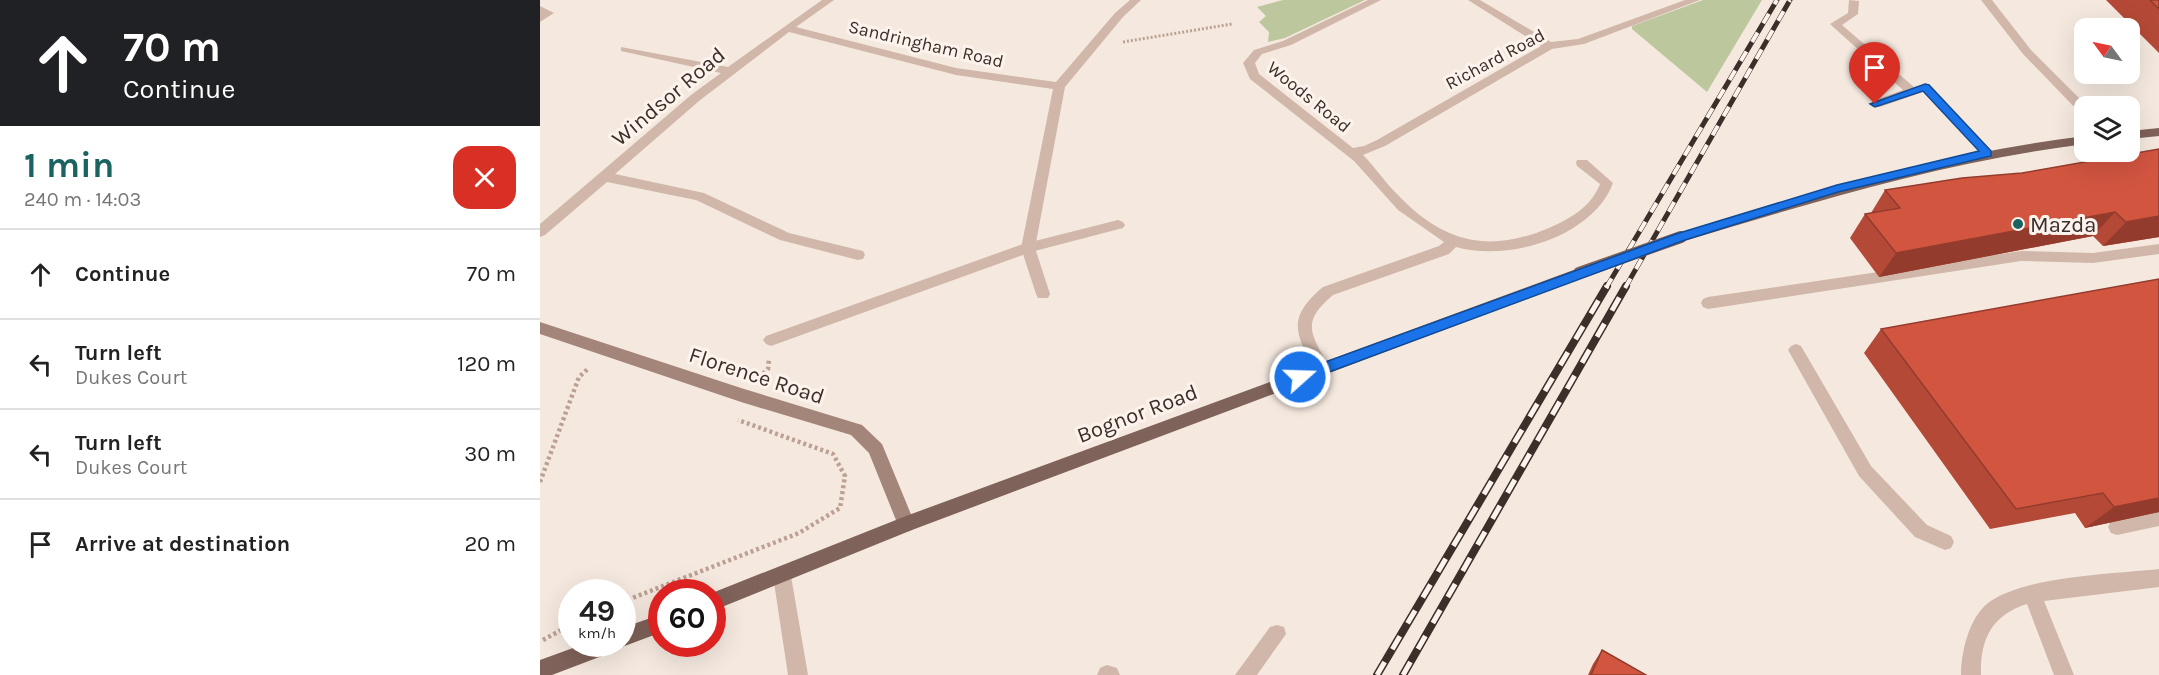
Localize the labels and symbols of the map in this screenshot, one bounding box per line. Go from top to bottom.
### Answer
street label: Sandringham Road [846,15,1006,73]
north arrow [2074,18,2140,84]
street label: Richard Road [1442,24,1548,94]
street label: Windsor Road [607,42,731,152]
pin [1849,42,1900,104]
street label: Woods Road [1263,57,1355,137]
place label: Mazda [2030,212,2096,238]
marker: Mazda [2011,217,2025,231]
street label: Florence Road [686,342,828,410]
position arrow [1268,345,1332,409]
street label: Bognor Road [1073,379,1201,449]
speed limit sign: 60 [648,579,726,657]

